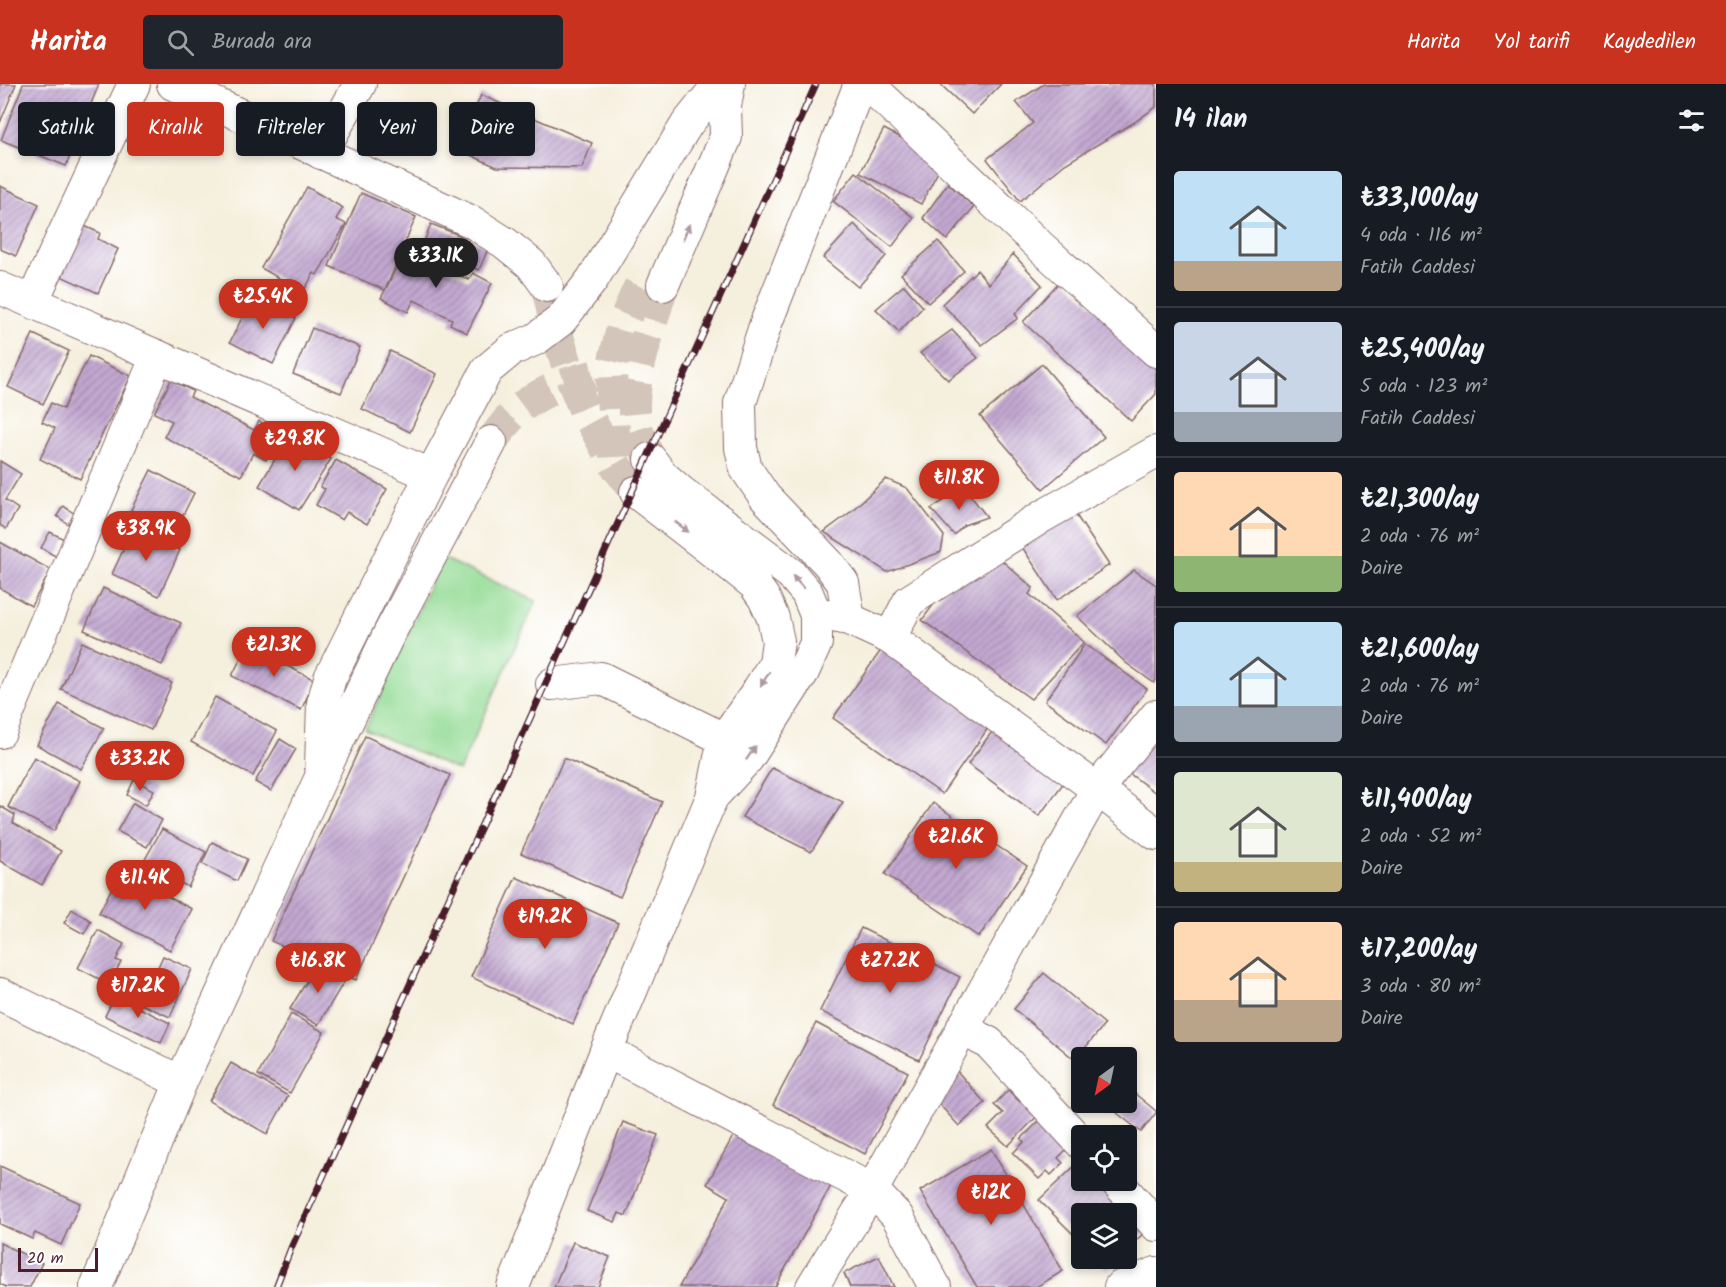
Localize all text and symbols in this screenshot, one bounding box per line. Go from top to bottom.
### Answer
search box [143,15,563,69]
text: Harita [30,20,107,65]
text: Burada ara [212,25,312,60]
icon: search [164,26,197,59]
text: Harita [1407,26,1461,59]
text: Yol tarifi [1494,26,1570,59]
text: Kaydedilen [1603,26,1696,59]
text: 14 ilan [1174,99,1247,141]
chip: Satılık [18,102,115,156]
chip: Kiralık [127,102,224,156]
chip: Filtreler [236,102,345,156]
chip: Yeni [357,102,437,156]
chip: Daire [449,102,535,156]
icon: filters [1675,104,1708,137]
text: ₺33,100/ay [1360,178,1478,220]
icon: home [1222,195,1294,267]
text: 4 oda · 116 m² [1360,220,1482,252]
one-way arrow [681,222,691,240]
pin: ₺33.1K [387,238,485,289]
text: ₺33.1K [408,241,464,273]
text: Fatih Caddesi [1360,252,1475,284]
pin: ₺25.4K [214,279,312,330]
text: ₺25.4K [233,282,293,314]
text: ₺25,400/ay [1360,329,1484,371]
icon: home [1222,346,1294,418]
text: 5 oda · 123 m² [1360,371,1487,403]
text: Fatih Caddesi [1360,403,1475,435]
pin: ₺29.8K [246,421,344,472]
text: ₺29.8K [264,424,326,456]
pin: ₺11.8K [910,460,1008,511]
text: ₺11.8K [933,463,985,495]
text: ₺21,300/ay [1360,479,1479,521]
icon: home [1222,496,1294,568]
pin: ₺38.9K [97,511,195,562]
text: ₺38.9K [116,514,176,546]
one-way arrow [675,521,690,533]
text: 2 oda · 76 m² [1360,521,1479,553]
text: Daire [1360,553,1403,585]
one-way arrow [791,574,804,590]
pin: ₺21.3K [225,627,323,678]
text: ₺21,600/ay [1360,629,1479,671]
text: ₺21.3K [246,630,302,662]
icon: home [1222,646,1294,718]
one-way arrow [759,671,770,687]
text: 2 oda · 76 m² [1360,671,1479,703]
text: Daire [1360,703,1403,735]
pin: ₺33.2K [91,741,189,792]
text: ₺33.2K [109,744,171,776]
one-way arrow [745,746,757,762]
text: ₺11,400/ay [1360,779,1472,821]
icon: home [1222,796,1294,868]
pin: ₺21.6K [907,819,1005,870]
text: 2 oda · 52 m² [1360,821,1481,853]
text: ₺21.6K [928,822,984,854]
text: Daire [1360,853,1403,885]
pin: ₺11.4K [96,860,194,911]
text: ₺11.4K [120,863,170,895]
pin: ₺19.2K [496,899,594,950]
text: ₺19.2K [517,902,573,934]
text: ₺17,200/ay [1360,929,1477,971]
pin: ₺16.8K [269,943,367,994]
pin: ₺27.2K [841,943,939,994]
text: ₺16.8K [290,946,346,978]
text: ₺27.2K [860,946,920,978]
icon: home [1222,946,1294,1018]
pin: ₺17.2K [89,968,187,1019]
text: ₺17.2K [111,971,165,1003]
text: 3 oda · 80 m² [1360,971,1481,1003]
text: Daire [1360,1003,1403,1035]
north arrow [1071,1047,1137,1113]
map controls [1071,1047,1137,1269]
button: locate [1071,1125,1137,1191]
pin: ₺12K [955,1175,1027,1226]
text: ₺12K [971,1178,1011,1210]
button: layers [1071,1203,1137,1269]
scale bar [18,1245,98,1272]
text: 20 m [27,1246,63,1271]

